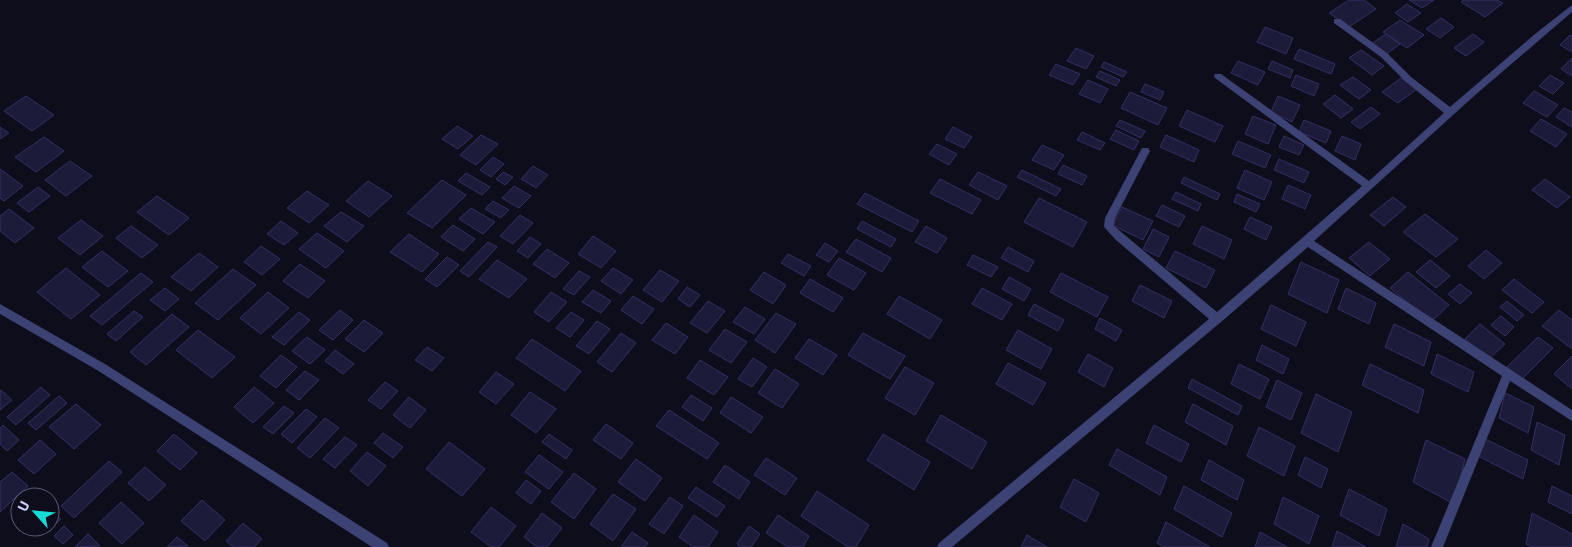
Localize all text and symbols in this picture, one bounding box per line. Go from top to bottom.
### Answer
north arrow [10,487,60,537]
text: U [13,498,34,515]

